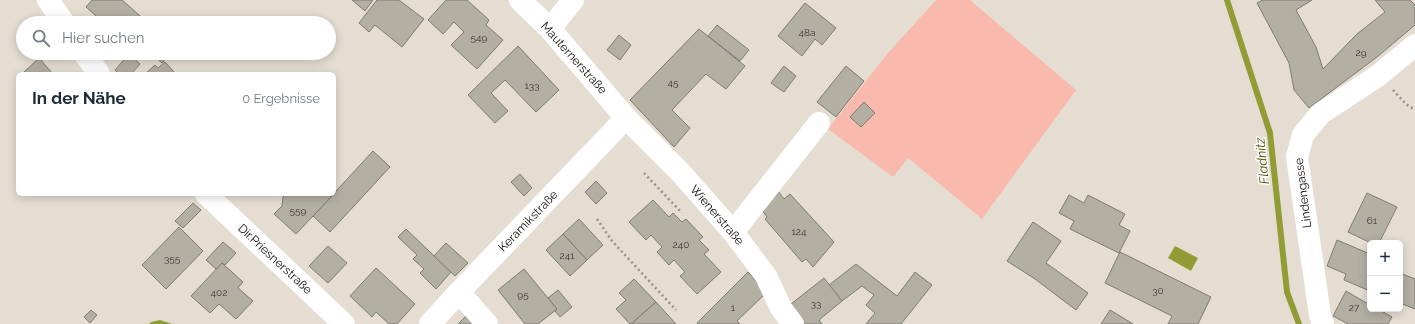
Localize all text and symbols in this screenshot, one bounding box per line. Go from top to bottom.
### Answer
search box [16,16,336,60]
street label: Mauternerstraße [538,19,610,97]
icon: search [30,27,52,49]
house number: 48a [799,27,815,38]
text: Hier suchen [62,29,145,47]
house number: 549 [471,32,488,43]
house number: 29 [1355,47,1367,58]
house number: 45 [668,77,679,88]
house number: 133 [525,80,539,91]
text: In der Nähe [32,88,126,108]
text: 0 Ergebnisse [242,91,320,106]
water label: Fladnitz [1252,136,1272,185]
street label: Lindengasse [1292,157,1314,229]
street label: Wienerstraße [687,182,747,248]
street label: Keramikstraße [495,188,561,254]
house number: 559 [290,205,307,216]
house number: 61 [1367,215,1378,226]
street label: Dir.Priesnerstraße [235,221,315,297]
house number: 124 [792,226,807,237]
house number: 240 [673,239,689,250]
map controls [1367,240,1403,312]
button: + [1367,240,1403,276]
house number: 241 [560,250,575,261]
house number: 355 [164,253,181,264]
button: − [1367,276,1403,312]
house number: 30 [1152,285,1164,296]
house number: 402 [211,287,227,298]
house number: 95 [517,289,529,300]
house number: 33 [811,298,821,309]
house number: 1 [731,302,736,313]
house number: 27 [1349,302,1360,313]

